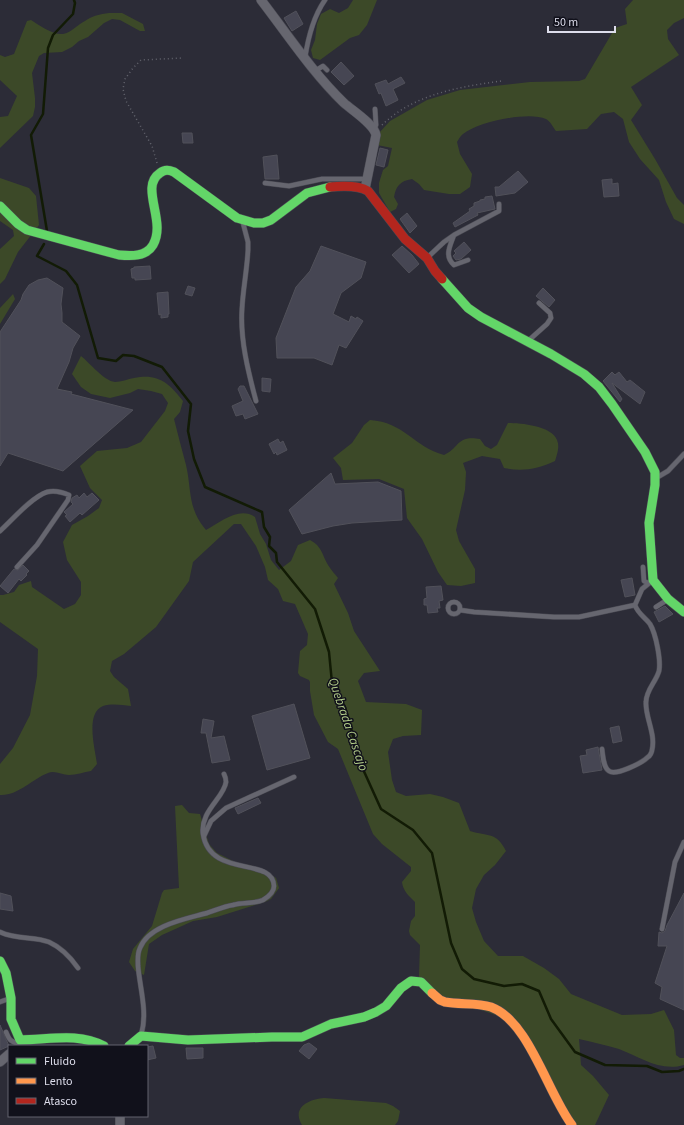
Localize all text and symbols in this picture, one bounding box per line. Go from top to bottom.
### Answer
scale bar [548,8,615,34]
text: 50 m [554,14,578,31]
water label: Quebrada Cascajo [324,675,373,774]
legend [8,1045,148,1117]
text: Fluido [44,1053,76,1070]
text: Lento [44,1073,73,1090]
text: Atasco [44,1093,77,1110]

